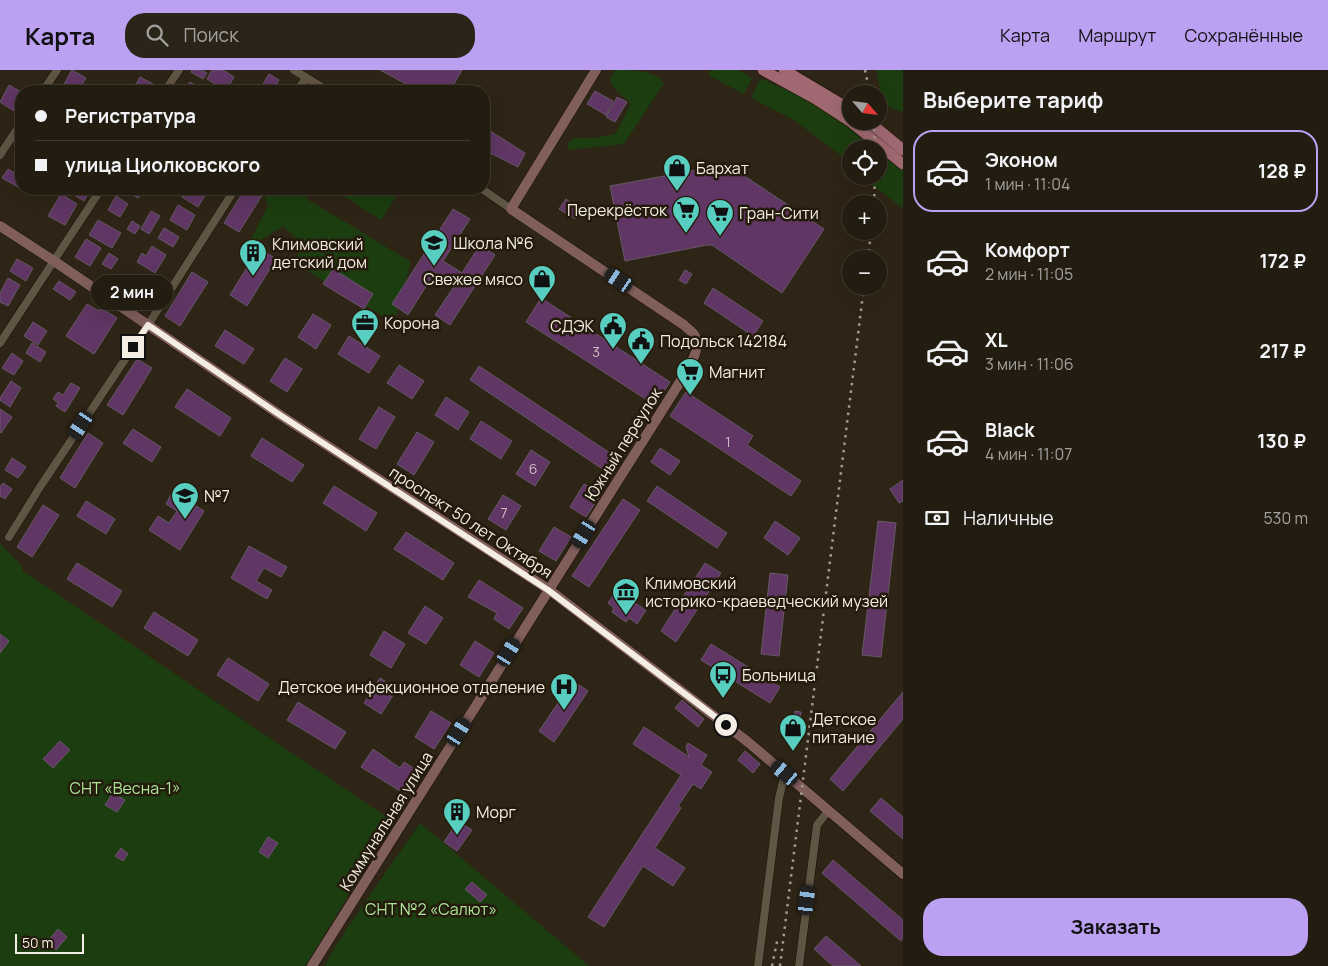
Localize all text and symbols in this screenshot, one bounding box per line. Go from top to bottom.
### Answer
search box [125,13,475,58]
text: Карта [25,19,95,52]
icon: search [143,21,171,49]
text: Поиск [183,22,239,48]
text: Карта [1000,23,1050,47]
text: Маршрут [1078,23,1156,47]
text: Сохранённые [1184,23,1303,47]
north arrow [842,85,888,130]
map controls [842,85,887,295]
text: Выберите тариф [923,85,1103,115]
text: Регистратура [65,103,196,129]
button: locate [842,140,887,185]
text: Эконом [985,147,1058,173]
icon: car [925,149,970,194]
text: улица Циолковского [65,152,260,178]
shop icon: Бархат [662,153,692,192]
place label: Бархат [696,157,749,179]
text: 128 ₽ [1258,158,1306,184]
text: 1 мин · 11:04 [985,173,1071,195]
supermarket icon: Перекрёсток [671,195,701,234]
button: + [842,195,887,240]
supermarket icon: Гран-Сити [705,198,735,237]
place label: Перекрёсток [567,199,668,221]
place label: Гран-Сити [739,202,819,224]
school or university icon: Школа №6 [419,228,449,267]
place label: Школа №6 [453,232,534,254]
place label: Климовский детский дом [272,233,367,273]
text: Комфорт [985,237,1070,263]
building icon: Климовский детский дом [238,238,268,277]
icon: car [925,239,970,284]
text: 172 ₽ [1259,248,1306,274]
button: − [842,250,887,295]
text: 2 мин · 11:05 [985,263,1073,285]
shop icon: Свежее мясо [527,264,557,303]
car [602,265,635,295]
place label: Свежее мясо [423,268,523,290]
callout: 2 мин [92,274,174,310]
text: 2 мин [110,281,154,303]
office icon: Корона [350,308,380,347]
public building icon: СДЭК [598,311,628,350]
place label: Корона [384,312,440,334]
place label: СДЭК [550,315,595,337]
public building icon: Подольск 142184 [626,326,656,365]
text: XL [985,327,1008,353]
icon: car [925,329,970,374]
place label: Подольск 142184 [660,330,787,352]
route end [122,336,144,358]
text: 217 ₽ [1259,338,1306,364]
house number: 3 [592,342,600,361]
text: 3 мин · 11:06 [985,353,1074,375]
supermarket icon: Магнит [675,357,705,396]
place label: Магнит [709,361,765,383]
street label: Южный переулок [579,382,667,505]
car [66,408,95,442]
text: Black [985,417,1034,443]
icon: car [925,419,970,464]
text: 130 ₽ [1257,428,1306,454]
house number: 1 [725,432,731,451]
text: 4 мин · 11:07 [985,443,1072,465]
house number: 6 [529,459,537,478]
street label: проспект 50 лет Октября [385,461,557,583]
school or university icon: №7 [170,481,200,520]
place label: №7 [204,485,230,507]
house number: 7 [500,503,508,522]
icon: cash [923,504,951,532]
text: Наличные [963,505,1054,531]
text: 530 m [1263,507,1308,529]
car [569,517,598,551]
place label: Климовский историко-краеведческий музей [645,572,888,612]
museum icon: Климовский историко-краеведческий музей [611,577,641,616]
car [494,635,523,669]
bus stop icon: Больница [708,660,738,699]
place label: Больница [742,664,816,686]
hospital icon: Детское инфекционное отделение [549,672,579,711]
place label: Детское инфекционное отделение [278,676,545,698]
place label: Детское питание [812,708,876,748]
shop icon: Детское питание [778,713,808,752]
route start [715,714,737,736]
car [444,715,473,749]
street label: Коммунальная улица [334,747,438,895]
car [768,758,801,788]
park label: СНТ «Весна-1» [69,777,181,799]
building icon: Морг [442,797,472,836]
place label: Морг [476,801,516,823]
car [797,884,816,916]
park label: СНТ №2 «Салют» [365,898,497,920]
button: Заказать [923,898,1308,956]
scale bar [15,931,84,954]
text: 50 m [22,933,53,952]

